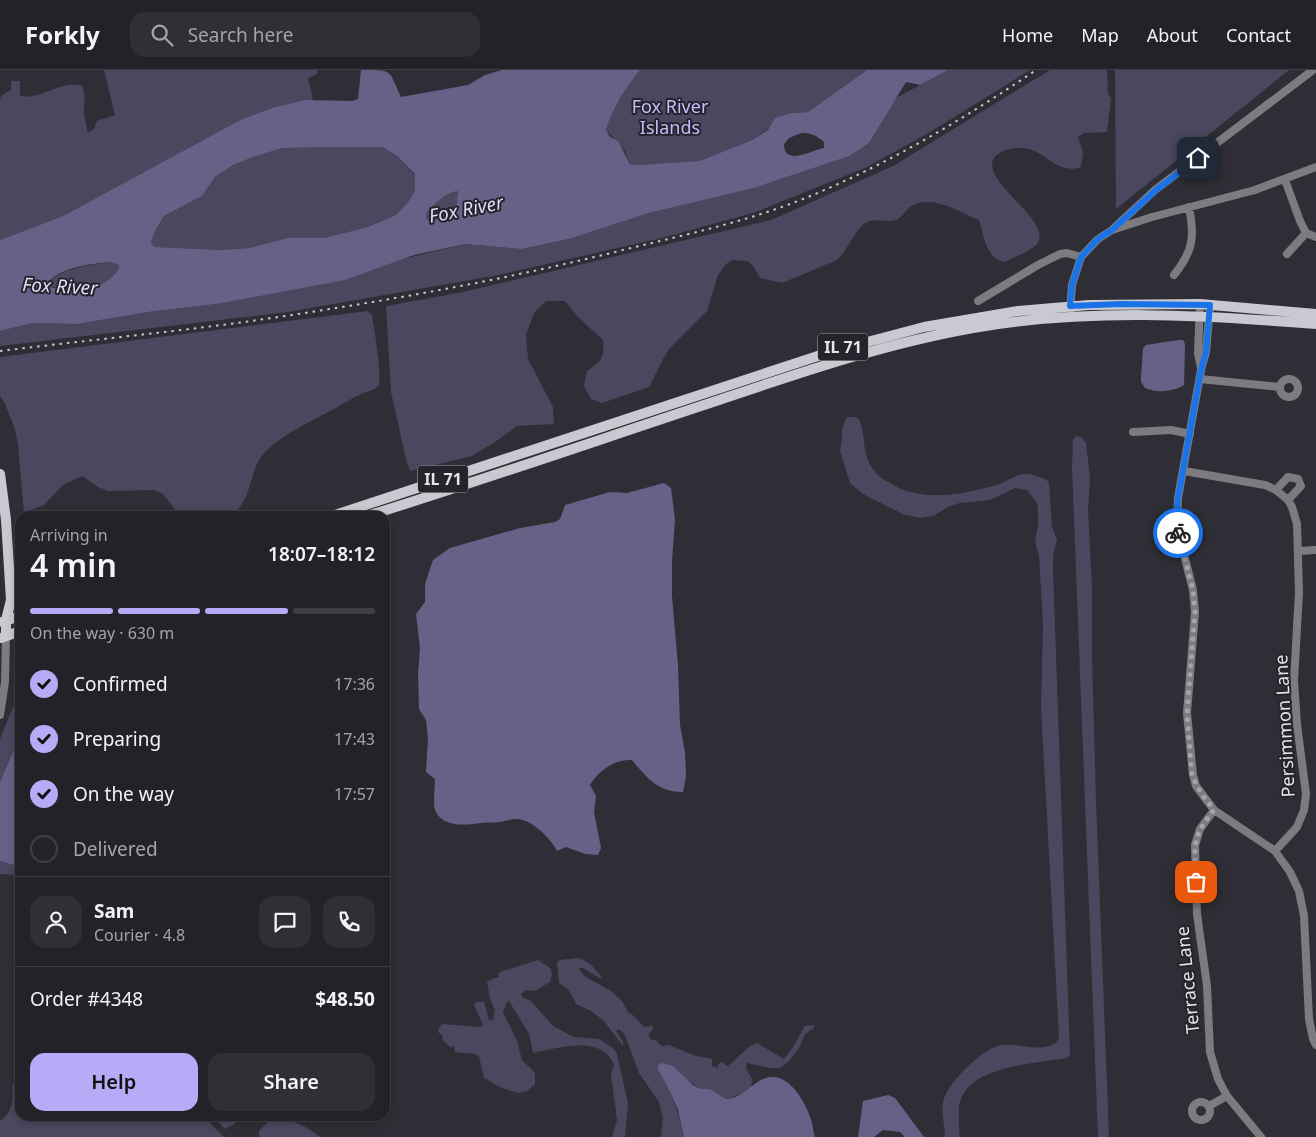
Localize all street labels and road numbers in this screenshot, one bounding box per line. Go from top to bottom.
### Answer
road number: IL 71 [818,334,868,360]
road number: IL 71 [418,466,468,492]
street label: Persimmon Lane [1268,654,1300,798]
street label: Terrace Lane [1169,925,1205,1035]

